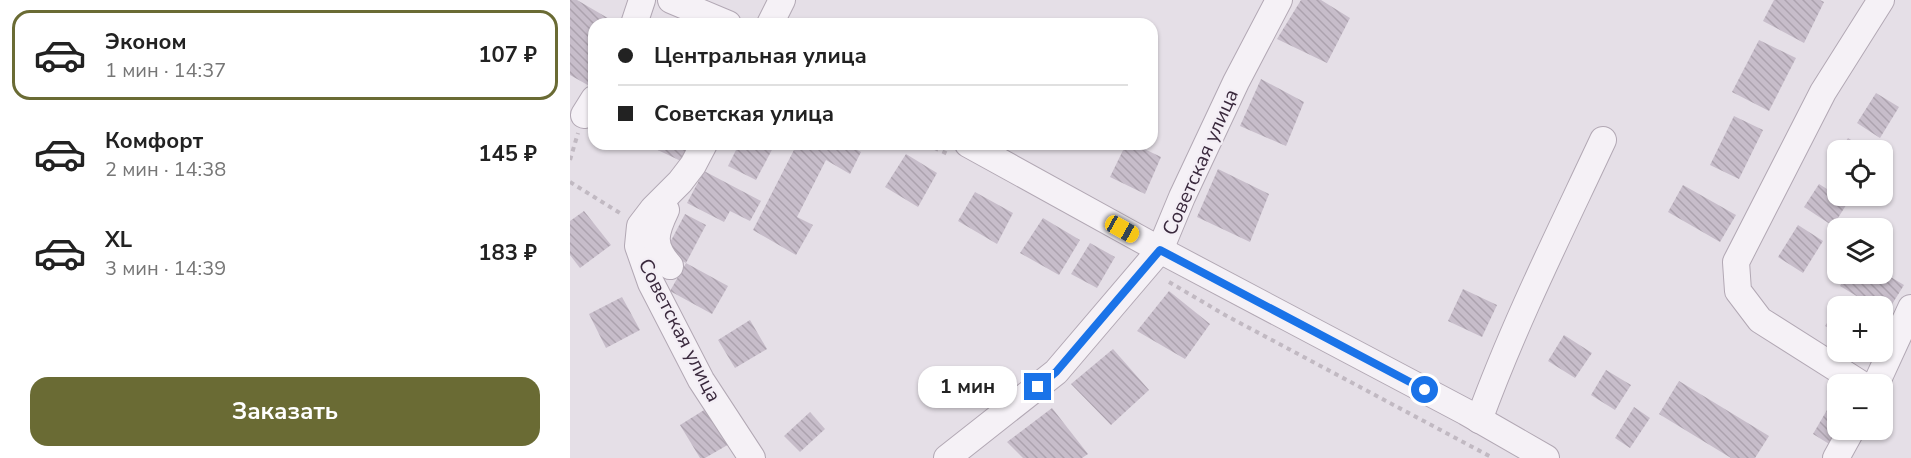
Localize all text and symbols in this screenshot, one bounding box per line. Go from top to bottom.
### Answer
text: Эконом [105,27,187,57]
icon: car [33,28,87,82]
text: 107 ₽ [478,40,537,70]
text: Центральная улица [654,41,867,71]
text: 1 мин · 14:37 [105,57,226,84]
street label: Советская улица [1156,85,1245,240]
text: Советская улица [654,99,834,129]
text: Комфорт [105,126,203,156]
icon: car [33,127,87,181]
text: 145 ₽ [478,139,537,169]
map controls [1827,140,1893,440]
button: locate [1827,140,1893,206]
text: 2 мин · 14:38 [105,156,226,183]
car [1102,212,1142,246]
button: layers [1827,218,1893,284]
text: XL [105,225,132,255]
icon: car [33,226,87,280]
text: 183 ₽ [478,238,537,268]
street label: Советская улица [632,254,727,407]
text: 3 мин · 14:39 [105,255,226,282]
button: + [1827,296,1893,362]
callout: 1 мин [918,366,1017,408]
text: 1 мин [940,373,995,400]
route end [1024,373,1051,400]
button: − [1827,374,1893,440]
route start [1411,376,1438,403]
button: Заказать [30,377,540,446]

